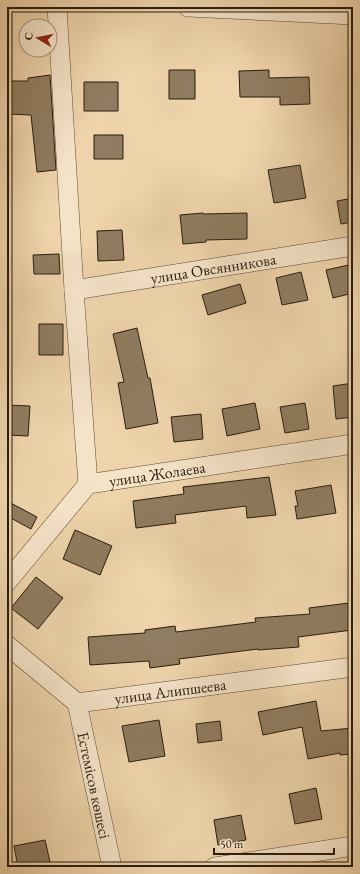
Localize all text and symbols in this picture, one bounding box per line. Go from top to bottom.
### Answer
north arrow [18,18,58,58]
text: С [21,31,36,41]
street label: улица Овсянникова [149,248,278,288]
street label: улица Жолаева [108,456,207,491]
street label: улица Алипшеева [113,673,228,709]
street label: Естемісов көшесі [73,730,116,841]
scale bar [214,830,334,856]
text: 50 m [220,836,244,852]

